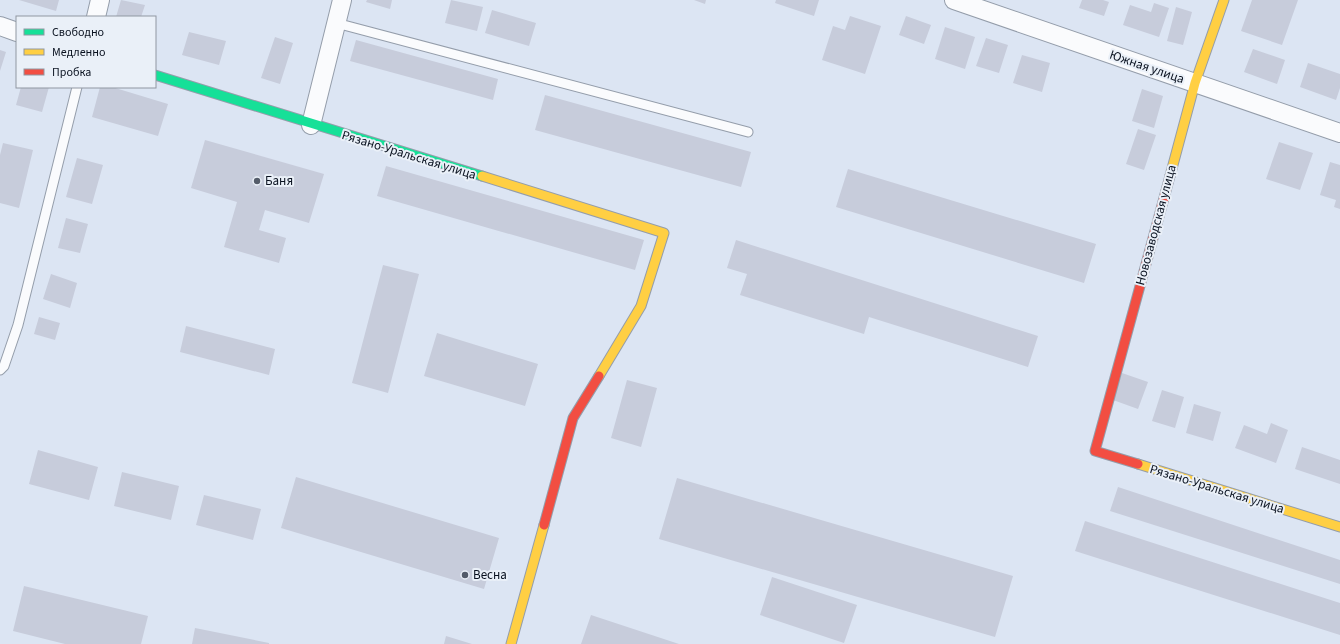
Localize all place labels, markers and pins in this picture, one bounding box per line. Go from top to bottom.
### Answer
place label: Баня [265,172,293,190]
marker: Баня [252,176,262,186]
place label: Весна [473,566,507,584]
marker: Весна [460,570,470,580]

